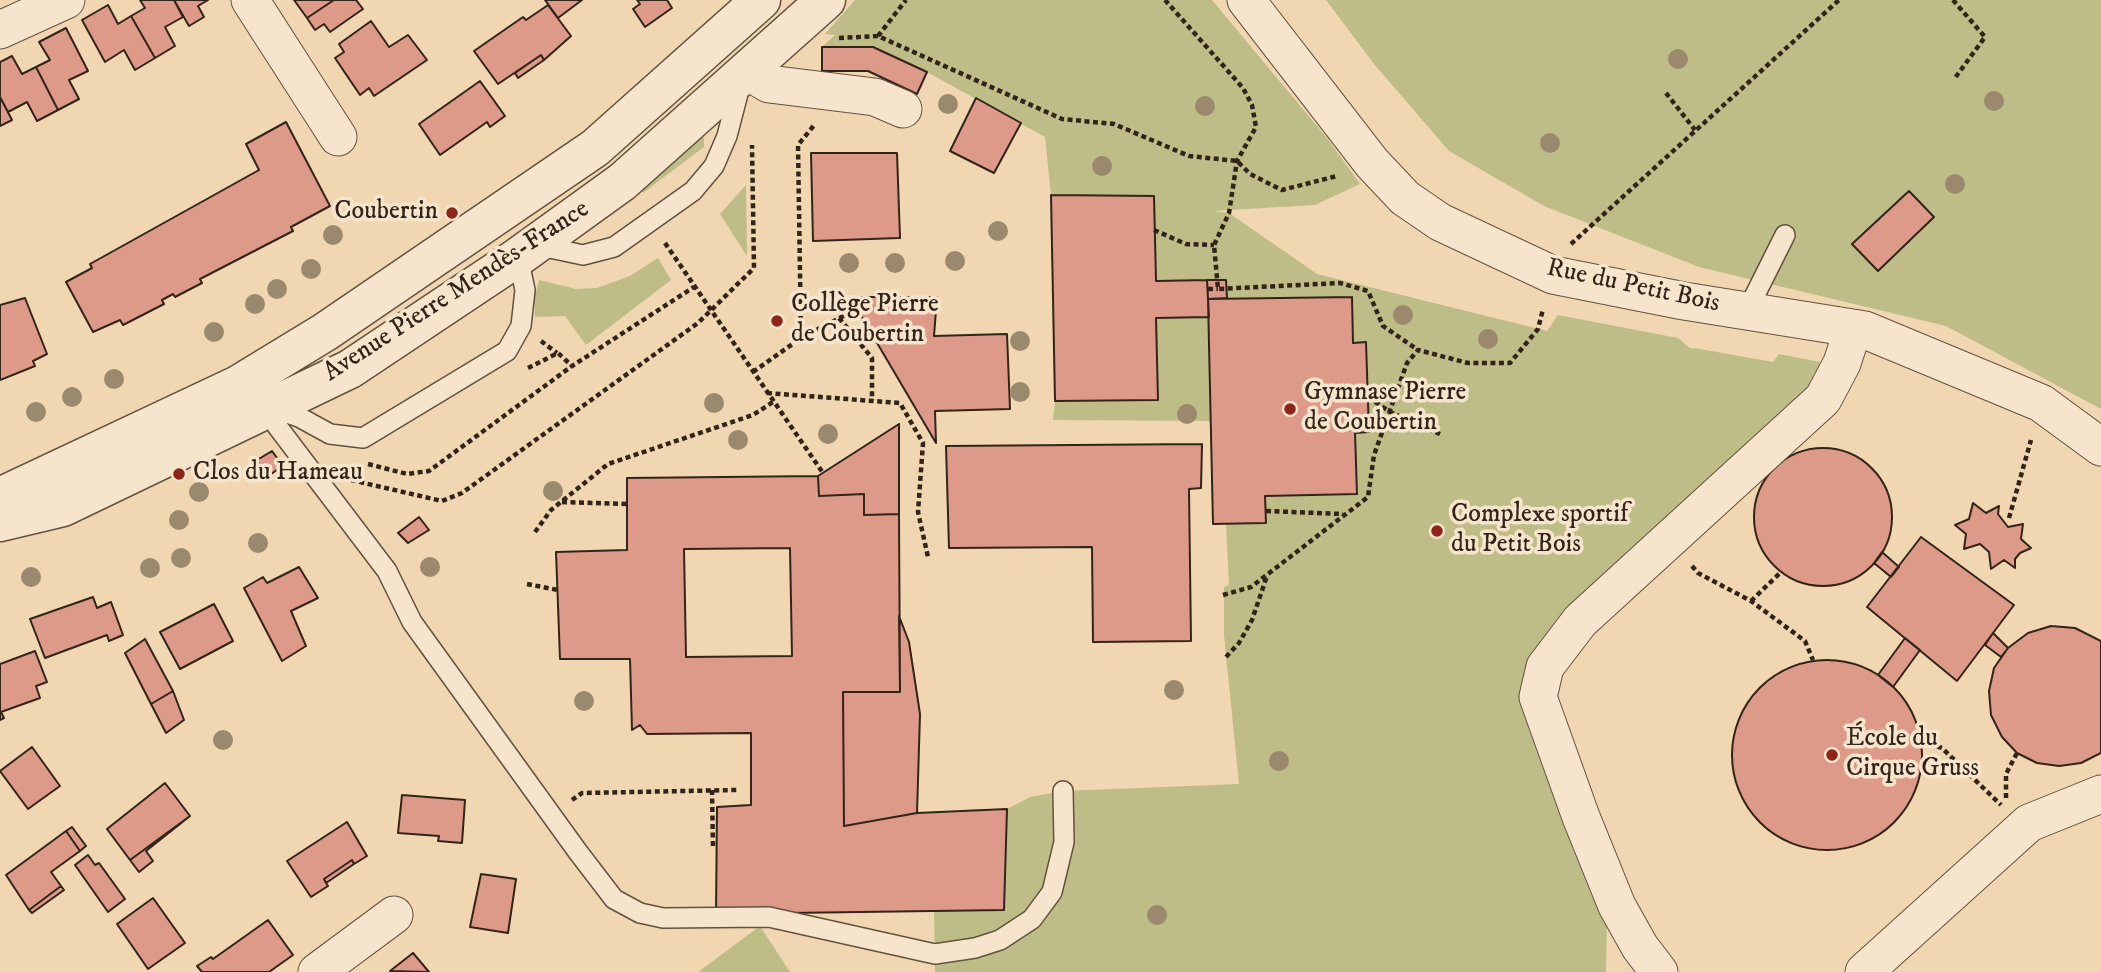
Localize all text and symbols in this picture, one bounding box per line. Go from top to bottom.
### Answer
street label: Avenue Pierre Mendès-France [318,194,596,390]
place label: Coubertin [334,197,438,229]
marker: Coubertin [444,205,460,221]
street label: Rue du Petit Bois [1544,253,1722,321]
place label: Collège Pierre de Coubertin [791,290,939,352]
marker: Collège Pierre de Coubertin [769,313,785,329]
place label: Gymnase Pierre de Coubertin [1304,378,1466,440]
marker: Gymnase Pierre de Coubertin [1282,401,1298,417]
place label: Clos du Hameau [193,458,363,490]
marker: Clos du Hameau [171,466,187,482]
place label: Complexe sportif du Petit Bois [1451,500,1628,562]
marker: Complexe sportif du Petit Bois [1429,523,1445,539]
place label: École du Cirque Gruss [1846,724,1979,786]
marker: École du Cirque Gruss [1824,747,1840,763]

